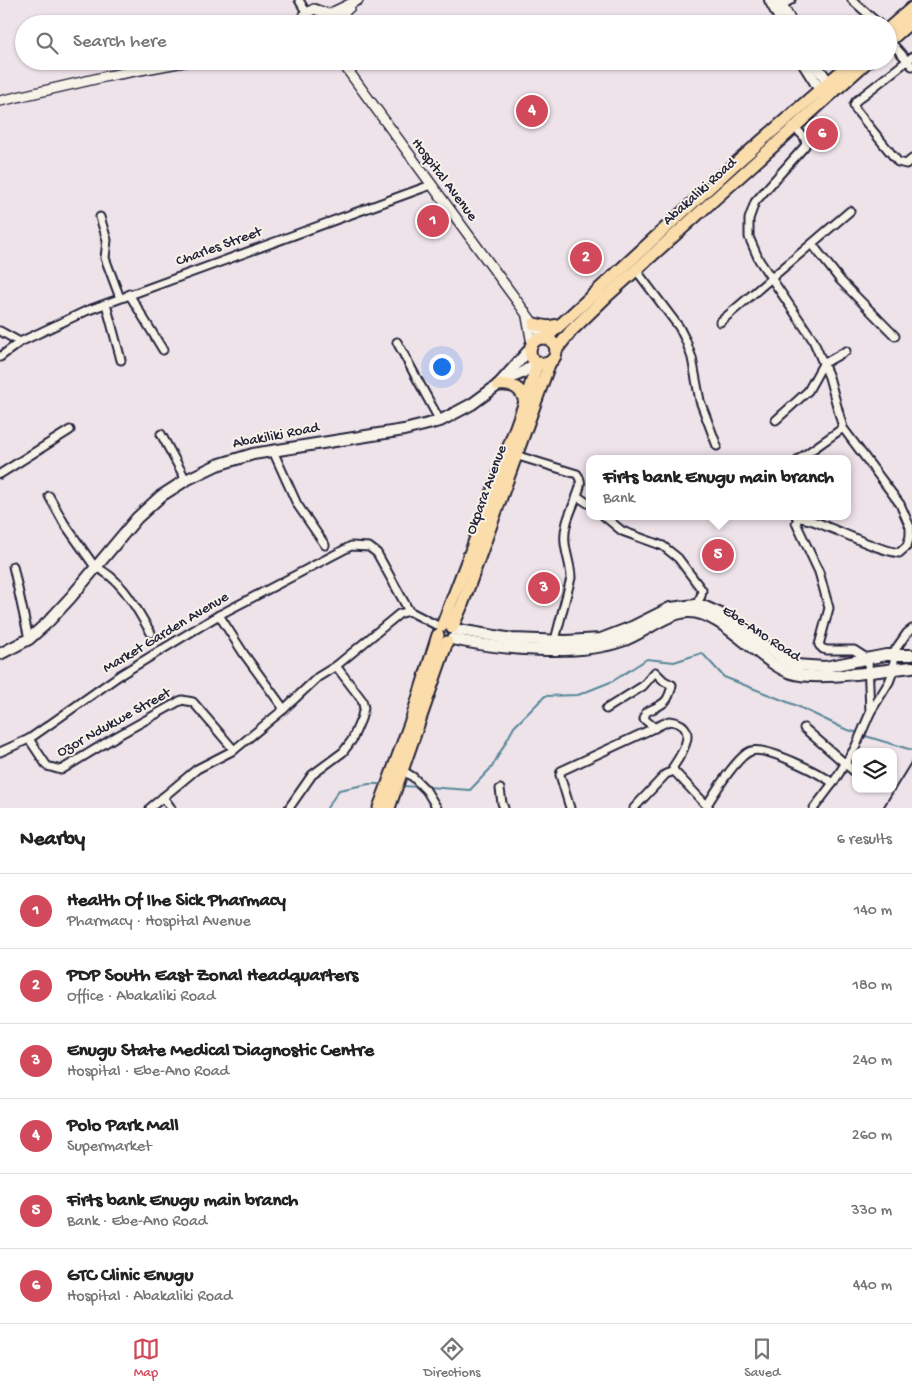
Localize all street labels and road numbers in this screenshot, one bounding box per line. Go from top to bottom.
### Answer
street label: Hospital Avenue [407,135,481,225]
street label: Abakaliki Road [659,153,741,230]
street label: Charles Street [174,223,266,271]
street label: Abakiliki Road [231,419,322,453]
street label: Okpara Avenue [463,443,512,537]
street label: Market Garden Avenue [100,588,232,678]
street label: Ebe-Ano Road [718,602,805,667]
street label: Ozor Ndukwe Street [54,683,176,762]

